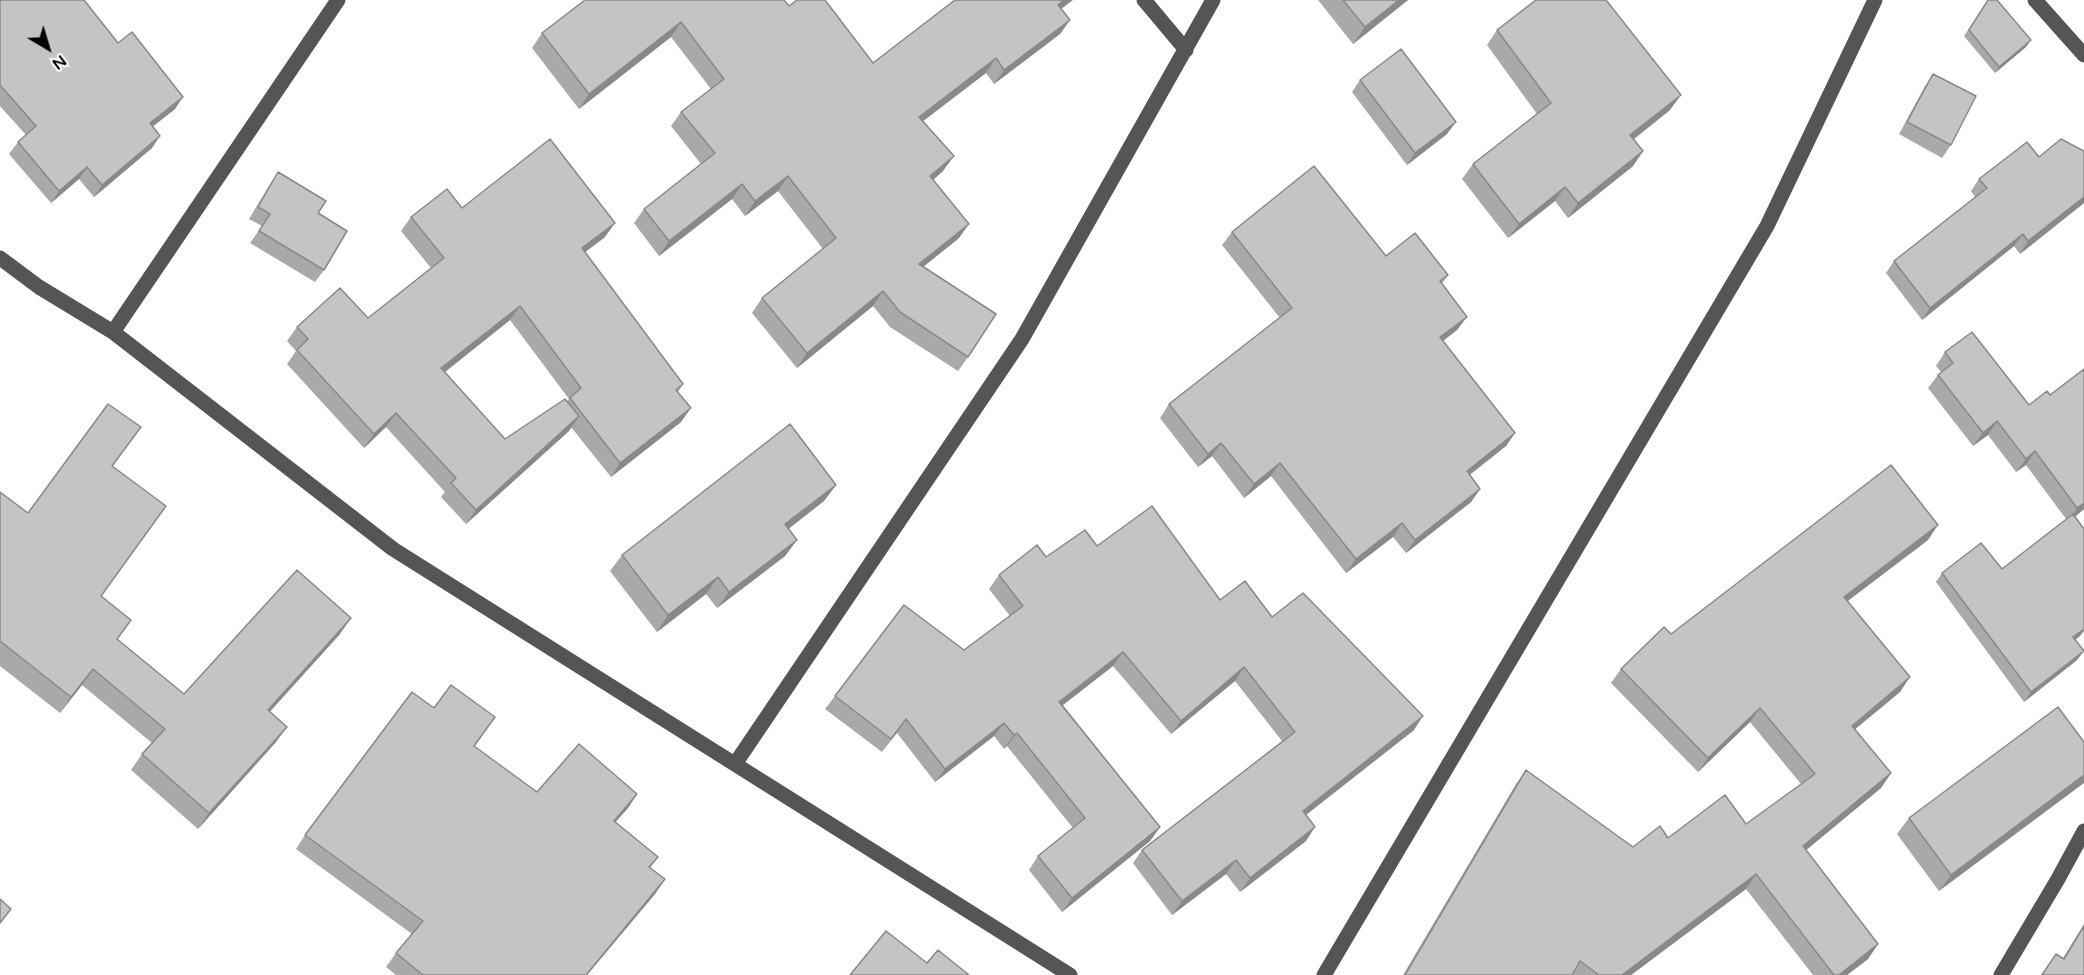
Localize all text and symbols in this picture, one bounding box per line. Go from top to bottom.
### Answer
north arrow [18,18,78,78]
text: N [48,50,70,74]

